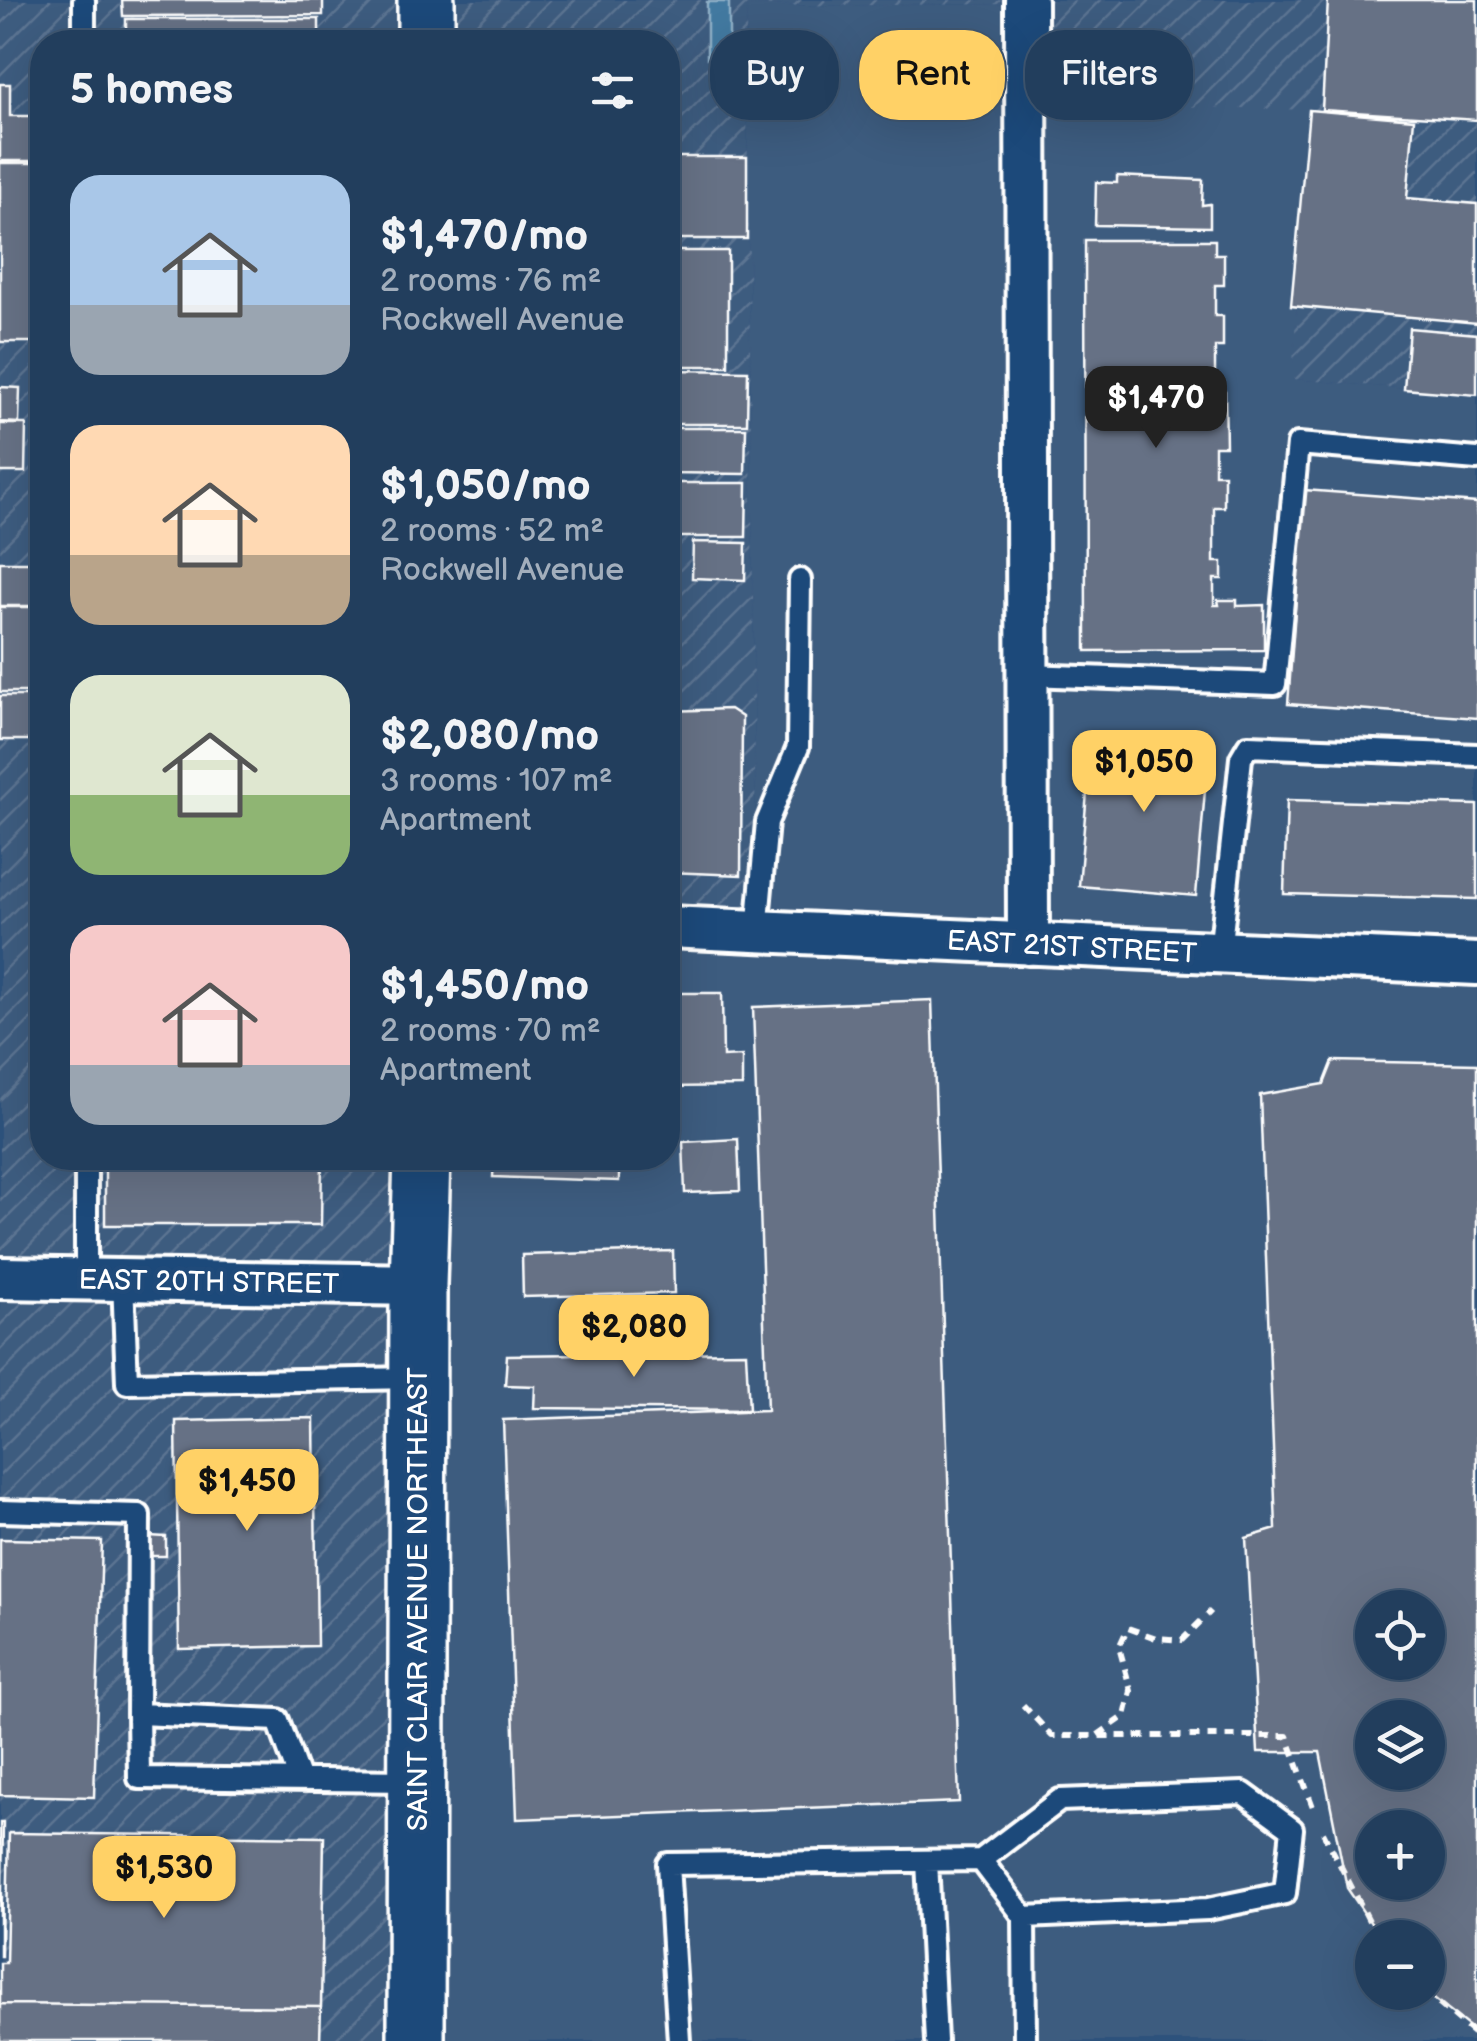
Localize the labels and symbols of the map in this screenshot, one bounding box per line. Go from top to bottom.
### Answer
pin: $1,470 [1075,366,1237,451]
pin: $1,050 [1063,730,1225,815]
street label: EAST 21ST STREET [946,924,1198,971]
street label: EAST 20TH STREET [78,1264,340,1301]
pin: $2,080 [553,1295,715,1380]
street label: SAINT CLAIR AVENUE NORTHEAST [402,1367,435,1831]
pin: $1,450 [166,1449,328,1534]
pin: $1,530 [83,1836,245,1921]

